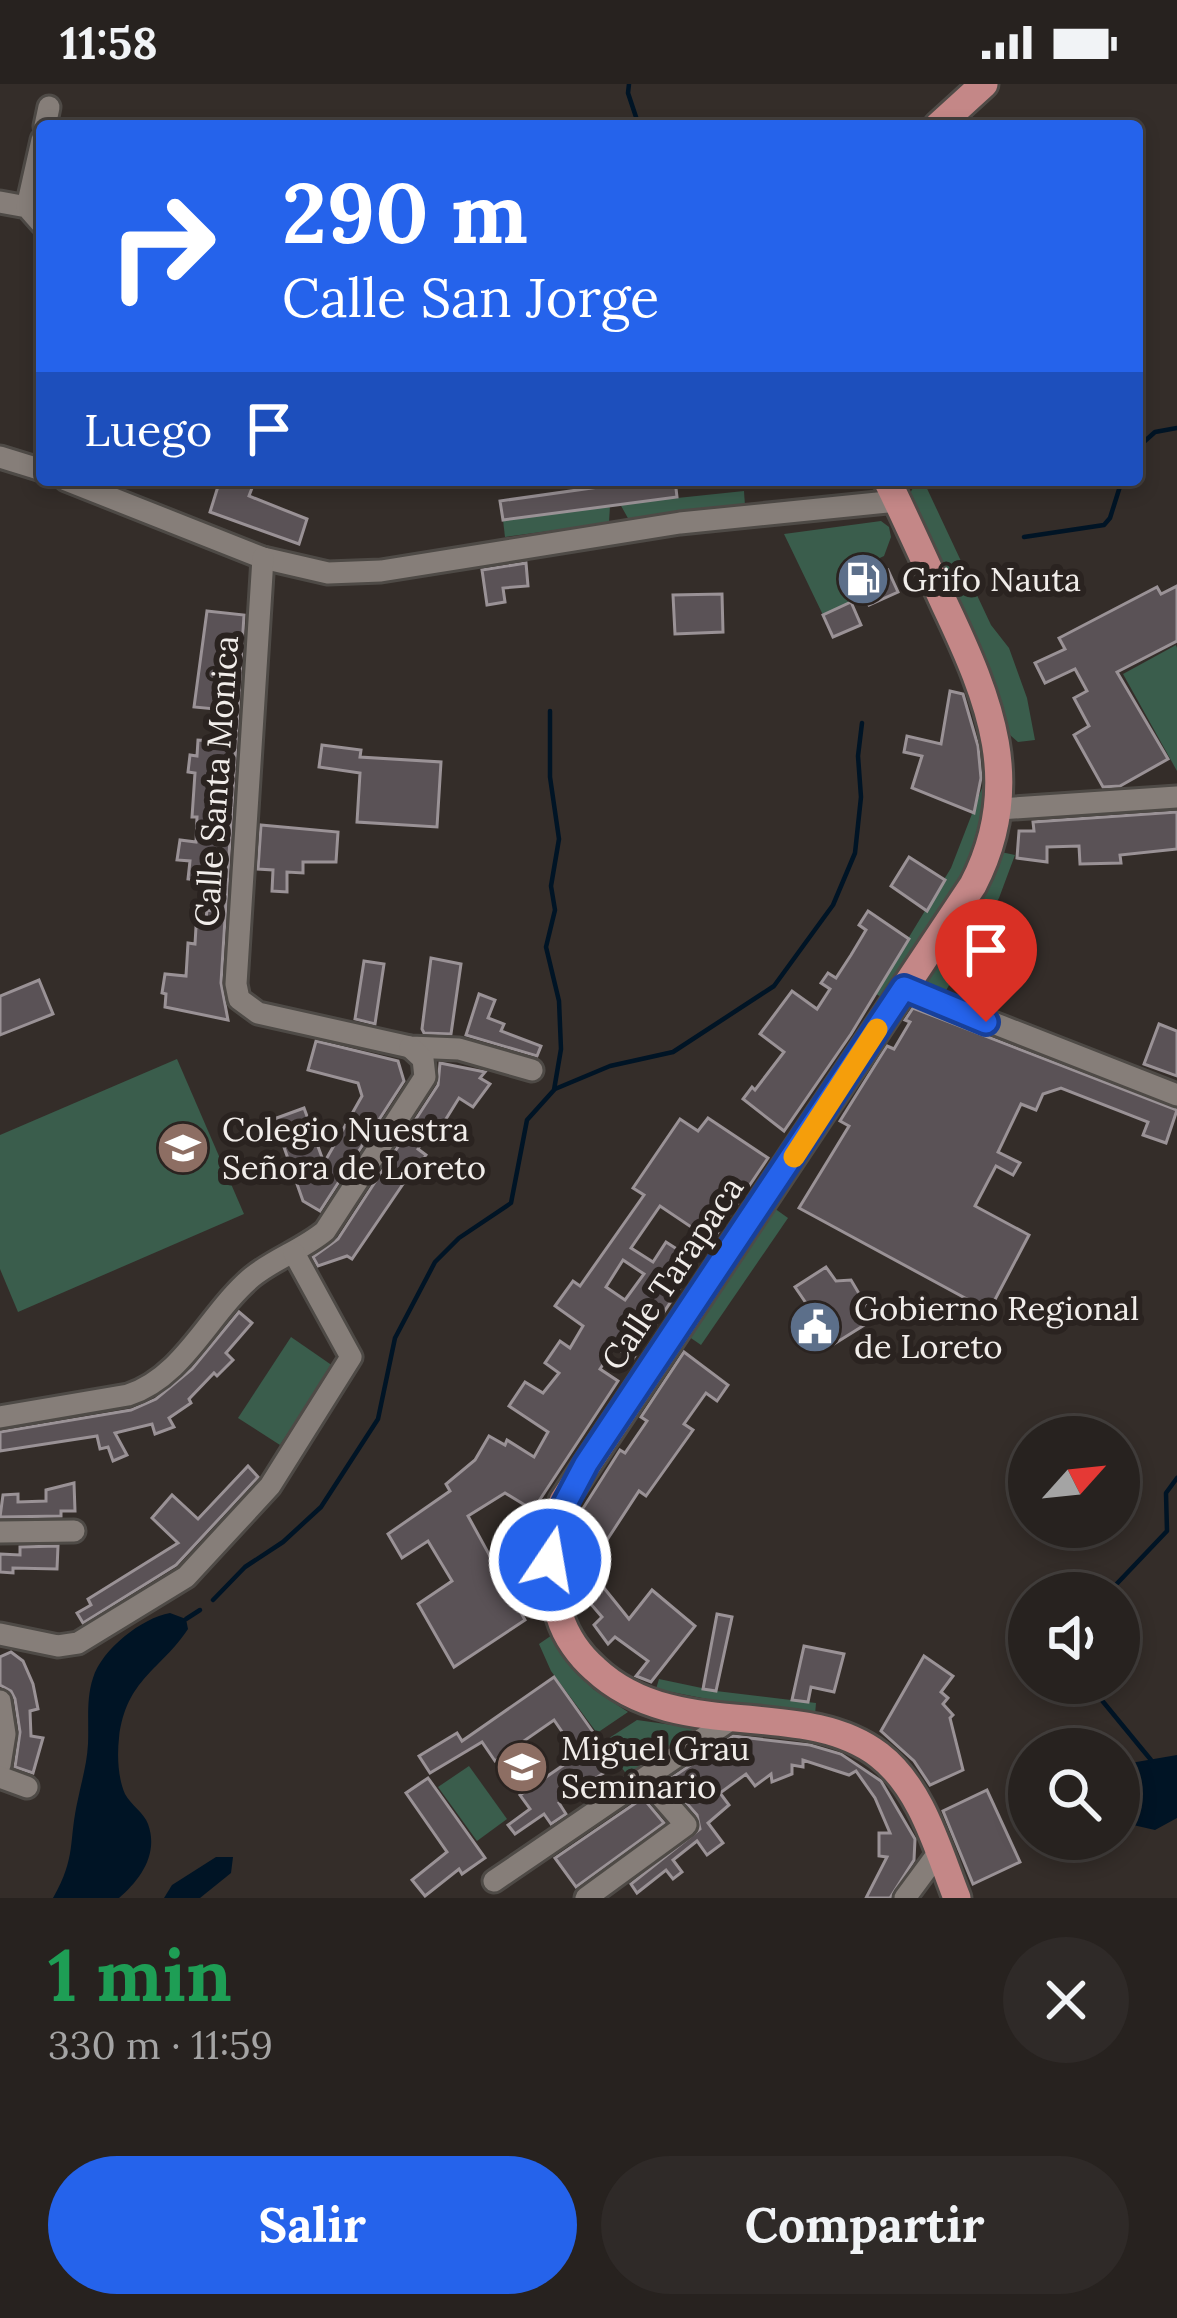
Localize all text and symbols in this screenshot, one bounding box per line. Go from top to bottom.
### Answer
text: 11:58 [60,14,158,71]
text: 290 m [282,158,528,266]
icon: right [84,168,240,324]
text: Calle San Jorge [282,263,659,332]
icon: arrive [236,396,302,462]
text: Luego [84,401,212,458]
fuel station icon: Grifo Nauta [835,551,891,607]
place label: Grifo Nauta [902,558,1081,600]
street label: Calle Santa Monica [185,634,247,928]
pin [935,899,1037,1022]
icon: arrive [953,917,1019,983]
place label: Colegio Nuestra Señora de Loreto [222,1108,486,1188]
school or university icon: Colegio Nuestra Señora de Loreto [155,1120,211,1176]
street label: Calle Tarapaca [592,1168,752,1378]
place label: Gobierno Regional de Loreto [854,1287,1139,1367]
public building icon: Gobierno Regional de Loreto [787,1299,843,1355]
north arrow [1008,1416,1140,1548]
map controls [1008,1416,1140,1860]
position arrow [487,1497,613,1623]
button: sound [1008,1572,1140,1704]
place label: Miguel Grau Seminario [561,1727,750,1807]
button: search [1008,1728,1140,1860]
school or university icon: Miguel Grau Seminario [494,1739,550,1795]
text: 1 min [48,1929,232,2021]
button: close [1003,1937,1129,2063]
text: 330 m · 11:59 [48,2020,273,2070]
button: Salir [48,2156,577,2294]
button: Compartir [601,2156,1129,2294]

